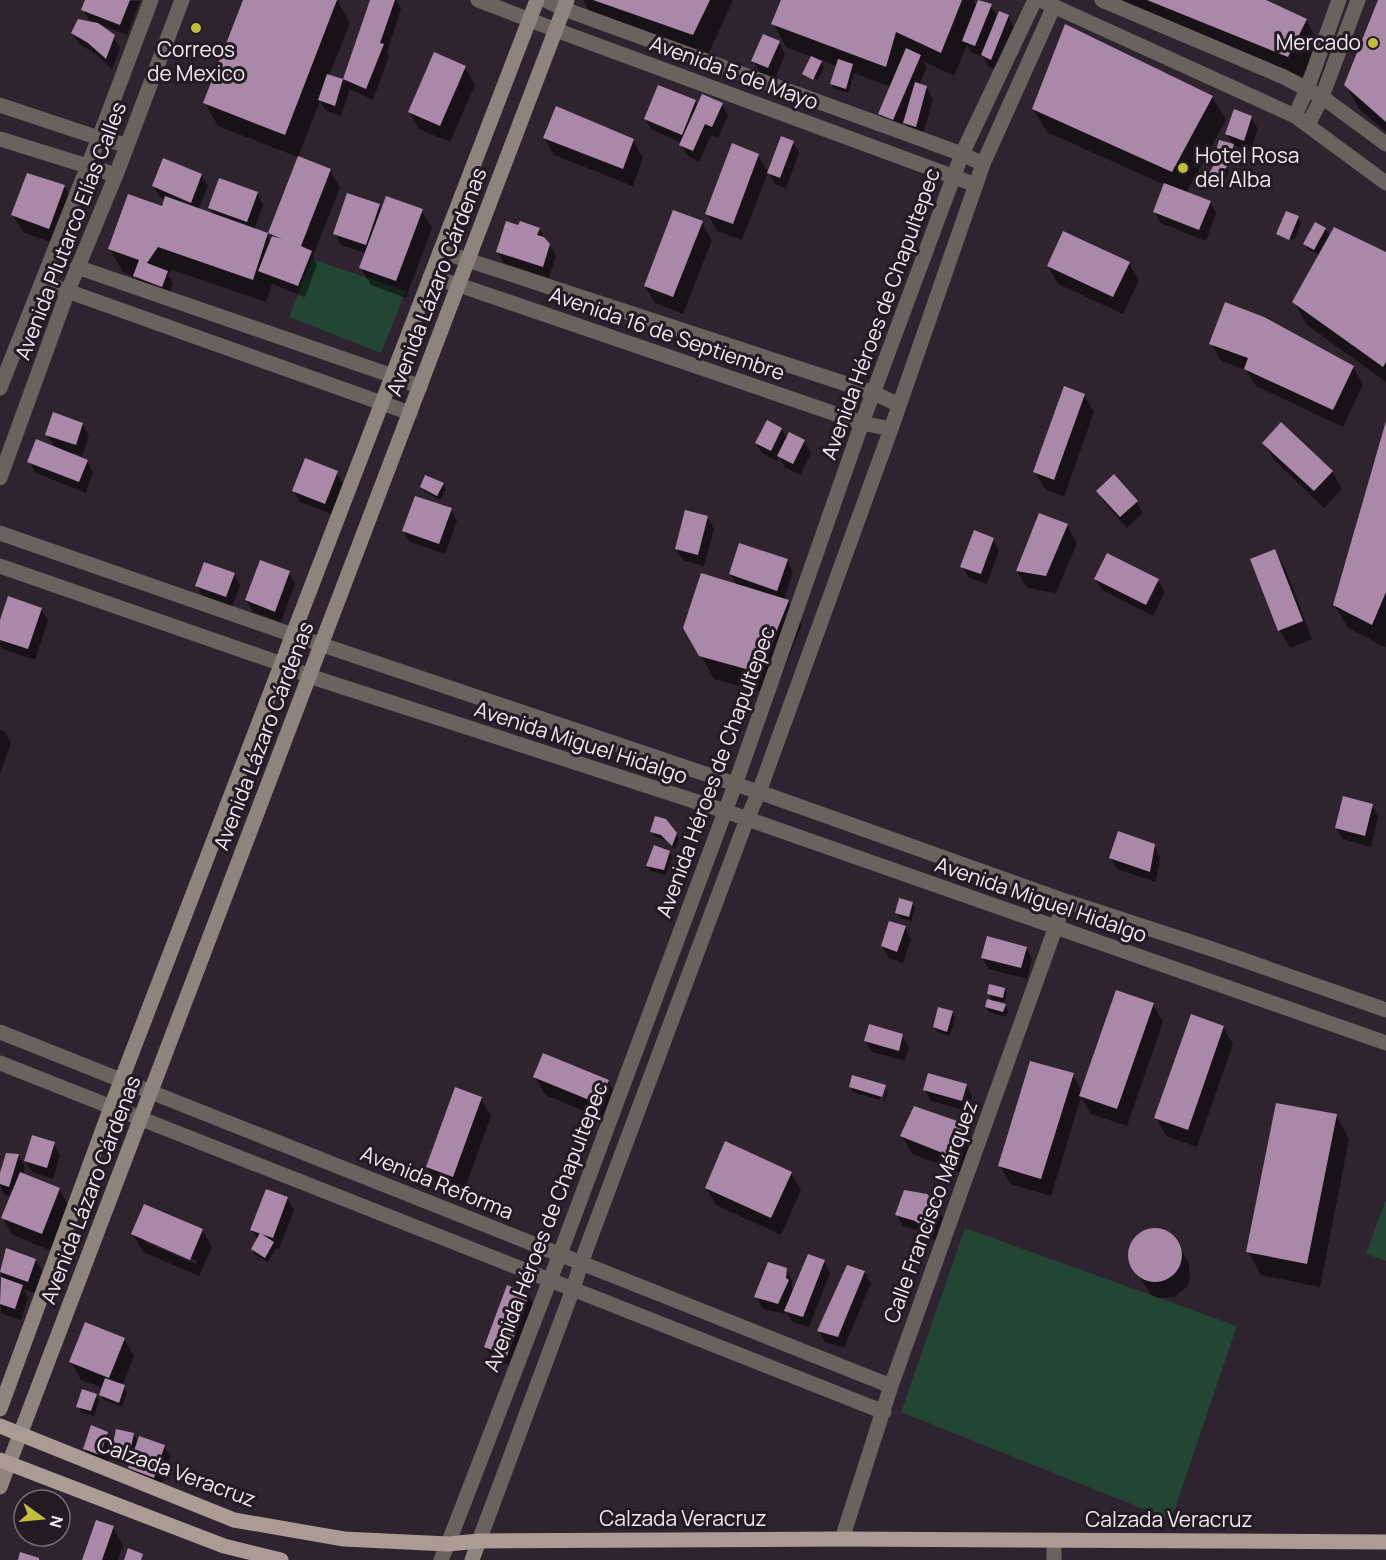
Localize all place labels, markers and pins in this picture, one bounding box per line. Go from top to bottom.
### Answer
marker: Correos de Mexico [189,21,203,35]
place label: Mercado [1276,28,1361,56]
place label: Correos de Mexico [147,35,245,87]
marker: Mercado [1366,36,1380,50]
place label: Hotel Rosa del Alba [1195,141,1299,193]
marker: Hotel Rosa del Alba [1176,161,1190,175]

